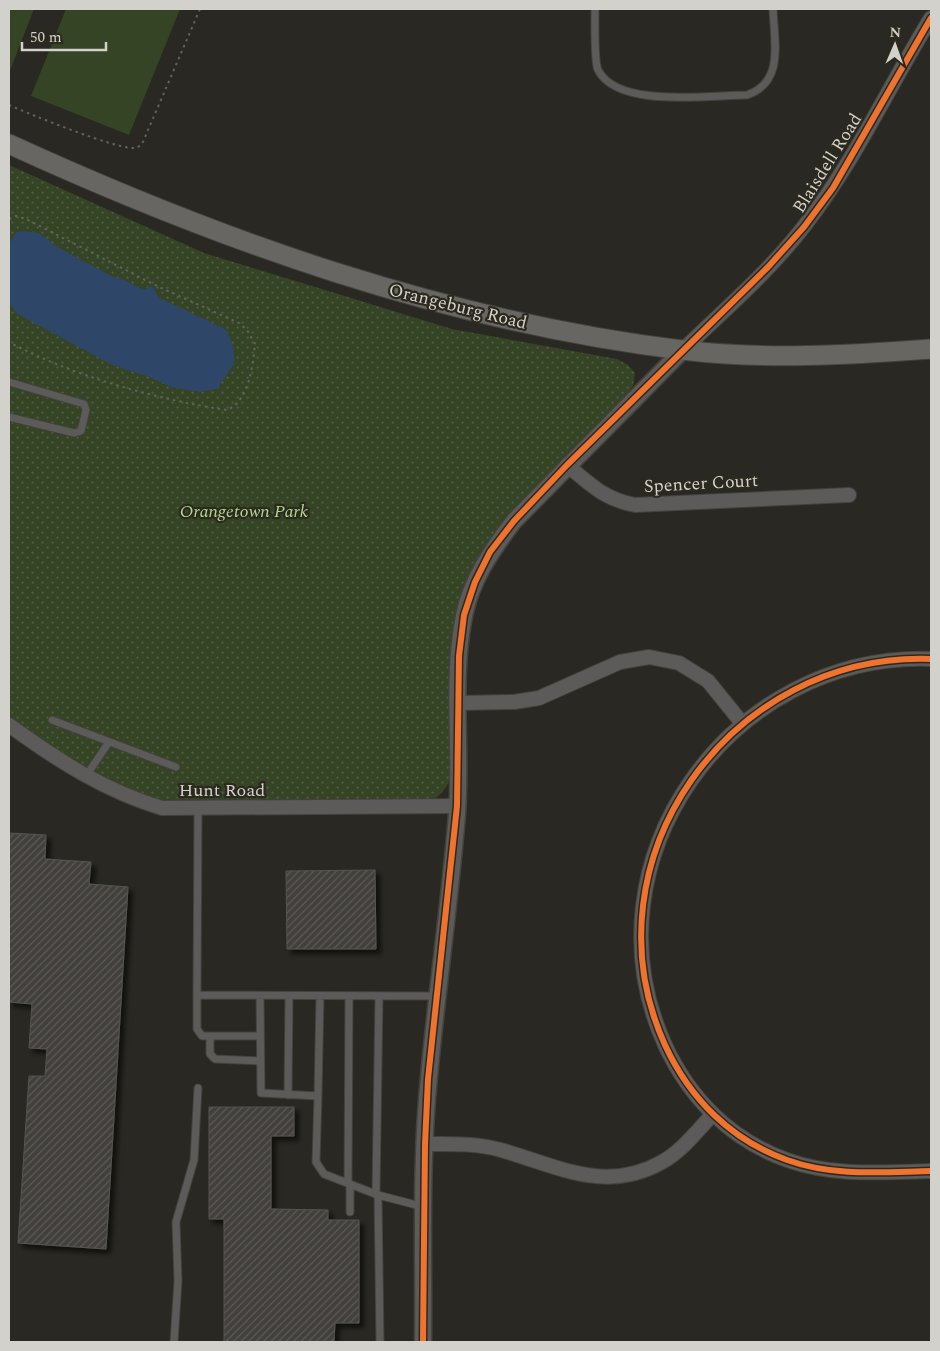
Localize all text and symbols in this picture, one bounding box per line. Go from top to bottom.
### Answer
scale bar [22,20,106,52]
north arrow [870,20,920,70]
text: N [889,22,902,43]
text: 50 m [30,26,62,49]
street label: Blaisdell Road [786,108,869,219]
street label: Orangeburg Road [386,276,530,337]
street label: Spencer Court [643,467,759,500]
park label: Orangetown Park [180,498,309,525]
street label: Hunt Road [179,777,265,804]

